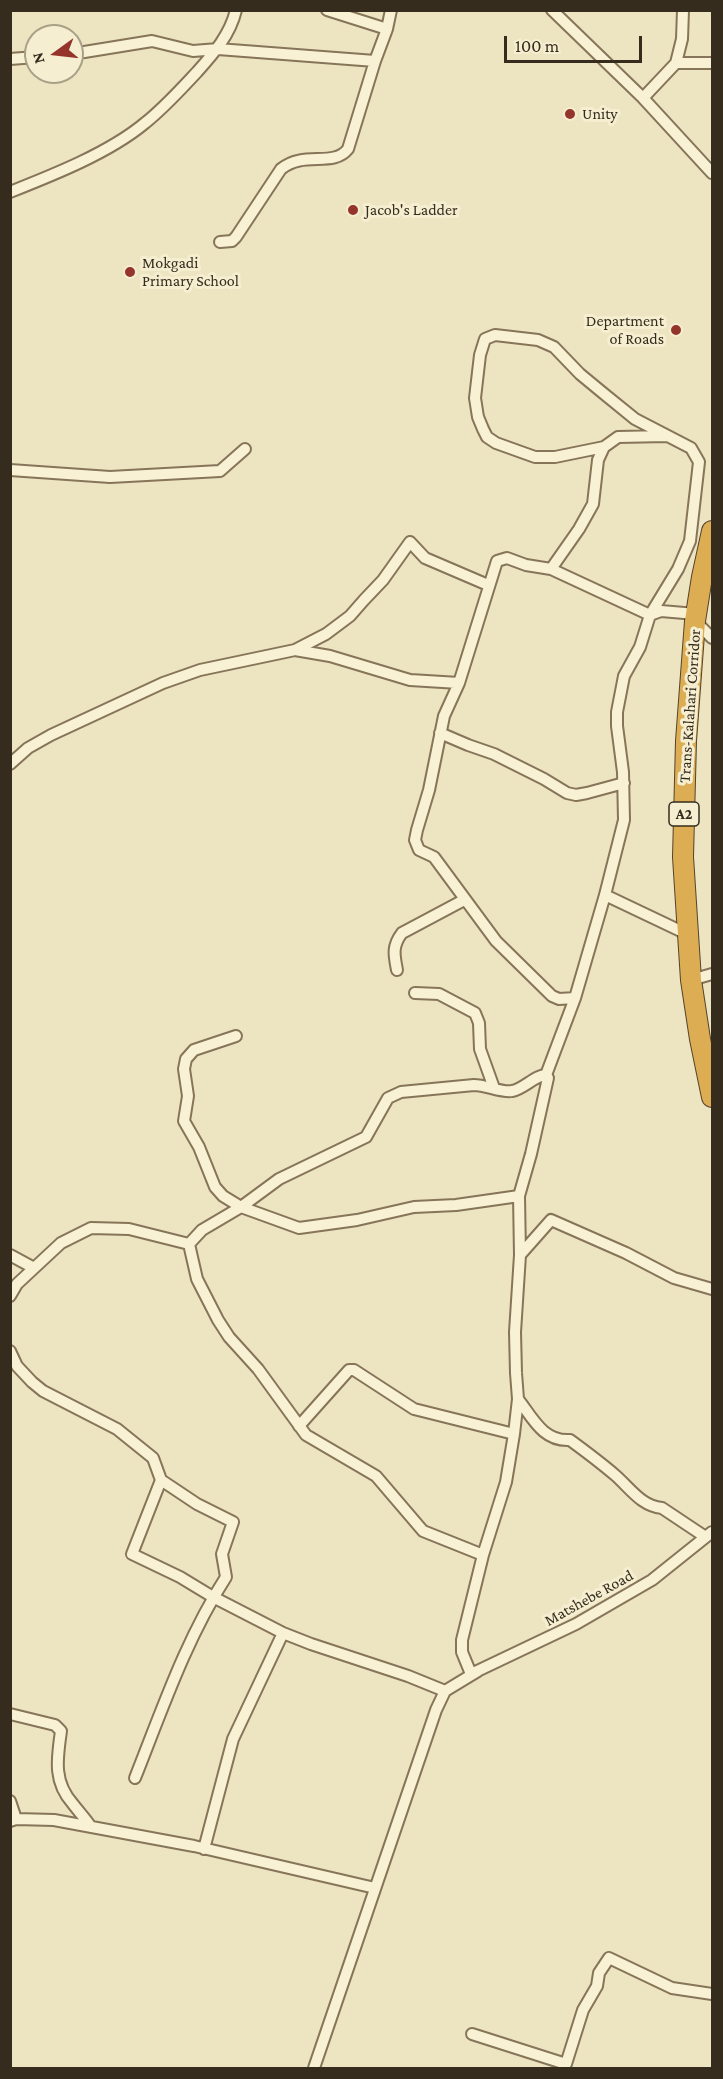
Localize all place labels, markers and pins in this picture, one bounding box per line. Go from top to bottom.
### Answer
place label: Unity [582,104,618,124]
marker: Unity [563,107,577,121]
place label: Jacob's Ladder [365,200,458,220]
marker: Jacob's Ladder [346,203,360,217]
place label: Mokgadi Primary School [142,253,239,291]
marker: Mokgadi Primary School [123,265,137,279]
place label: Department of Roads [586,311,664,349]
marker: Department of Roads [669,323,683,337]

